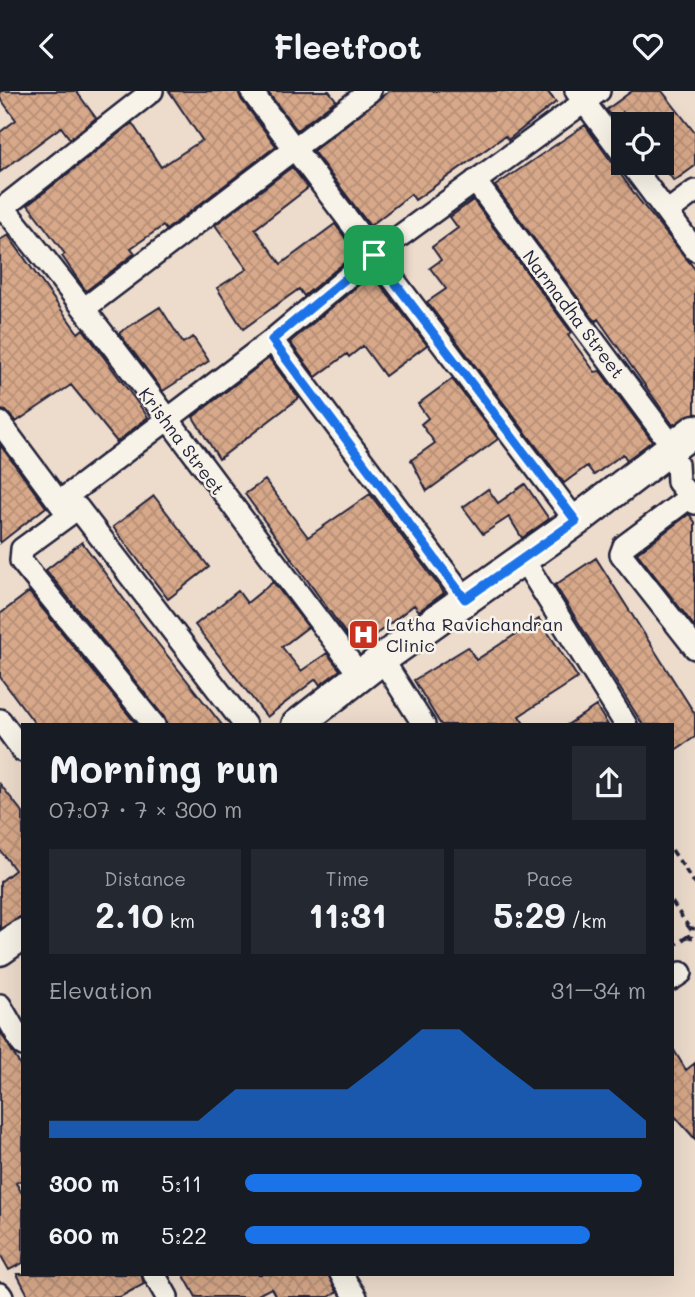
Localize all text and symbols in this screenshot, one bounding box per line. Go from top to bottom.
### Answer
text: Fleetfoot [273,25,422,67]
icon: back [28,27,66,65]
icon: heart [629,27,667,65]
map controls [611,112,674,175]
button: locate [611,112,674,175]
pin [344,225,404,285]
icon: arrive [355,236,393,274]
street label: Narmadha Street [518,245,630,383]
street label: Krishna Street [134,382,230,500]
place label: Latha Ravichandran Clinic [386,612,563,657]
hospital icon: Latha Ravichandran Clinic [346,617,380,651]
text: Morning run [49,743,279,793]
button: share [572,746,646,820]
text: 07:07 · 7 × 300 m [49,794,242,824]
text: Distance [104,866,186,891]
text: Time [326,866,369,891]
text: Pace [527,866,573,891]
text: 2.10 [95,891,164,937]
text: 11:31 [308,891,387,937]
text: 5:29 [493,891,565,937]
text: km [164,908,195,933]
text: /km [565,908,607,933]
text: Elevation [49,975,152,1005]
text: 31–34 m [551,975,646,1005]
text: 300 m [49,1168,119,1198]
text: 5:11 [161,1168,202,1198]
text: 600 m [49,1220,119,1250]
text: 5:22 [161,1220,207,1250]

